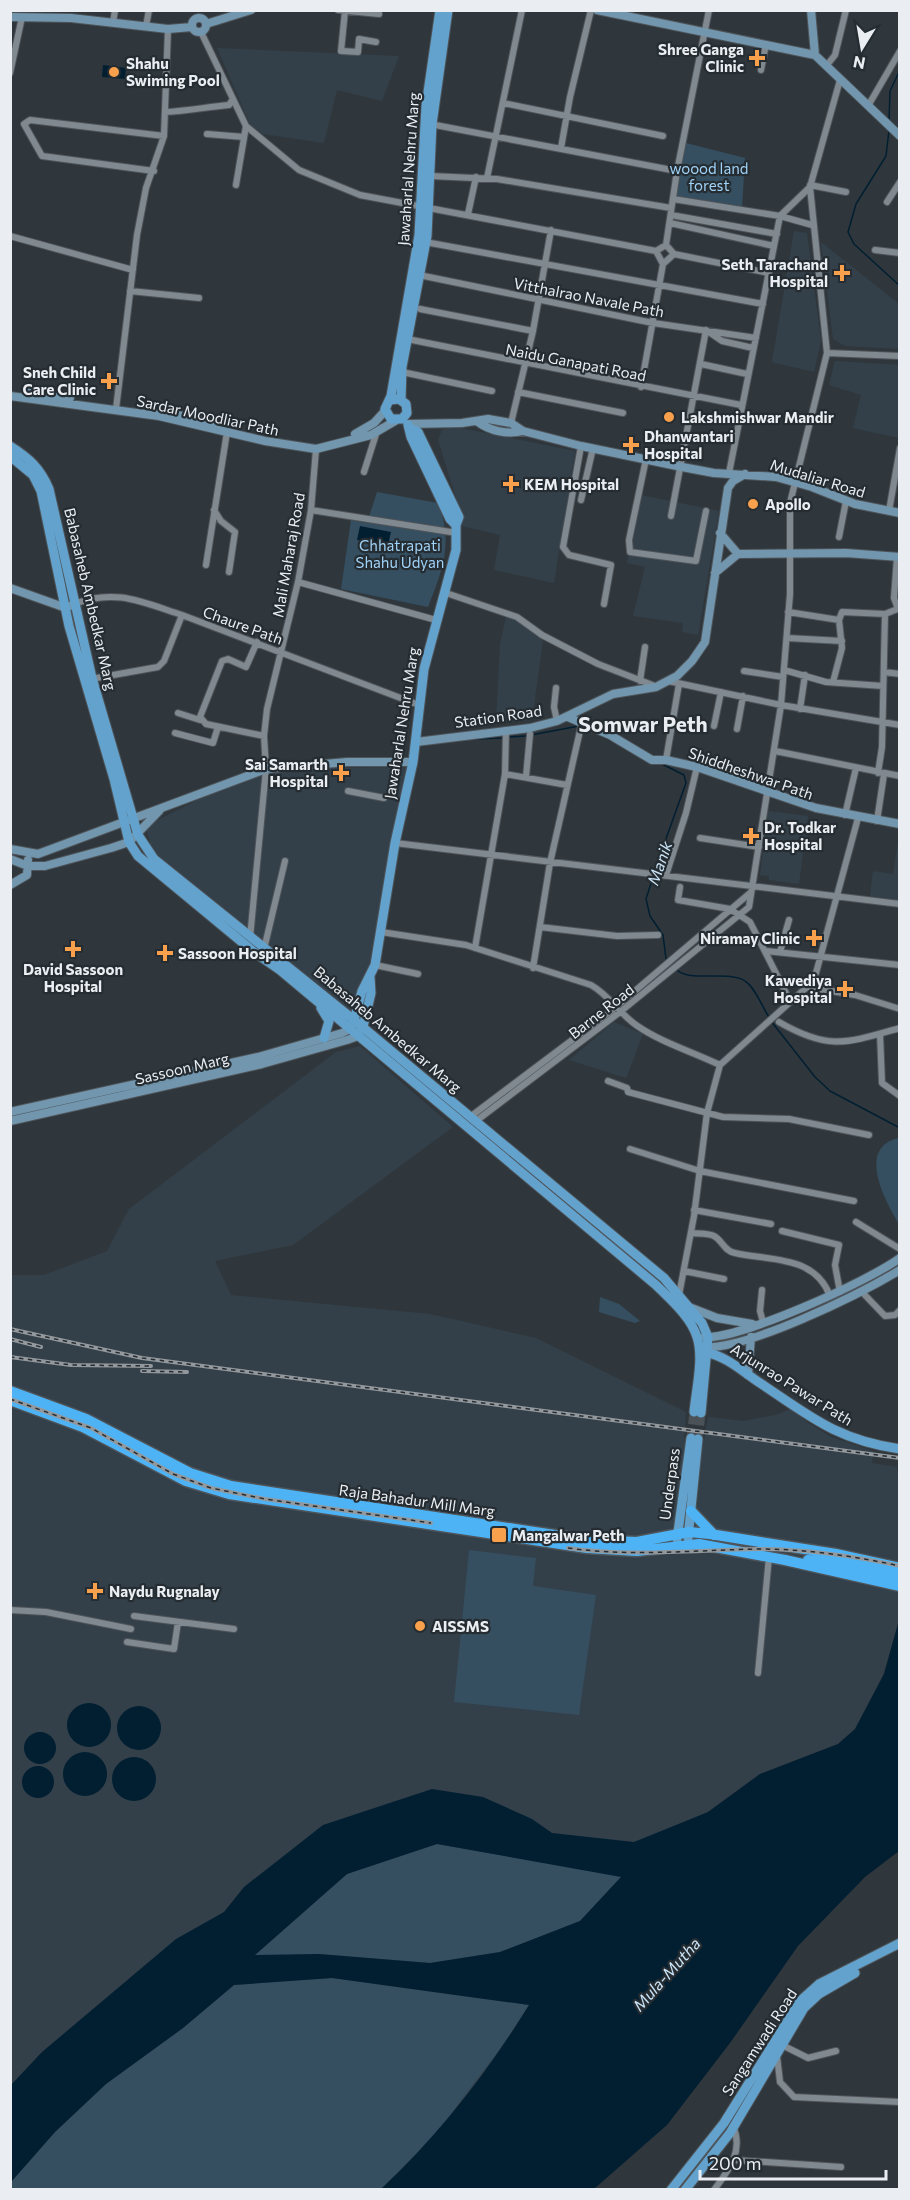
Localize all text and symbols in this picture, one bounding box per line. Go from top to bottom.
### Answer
north arrow [832,18,892,78]
place label: Shree Ganga Clinic [658,40,744,75]
marker: Shree Ganga Clinic [748,49,766,67]
text: N [851,53,867,74]
place label: Shahu Swiming Pool [126,54,220,89]
marker: Shahu Swiming Pool [107,65,121,79]
street label: Jawaharlal Nehru Marg [394,92,422,246]
park label: woood land forest [669,159,749,194]
place label: Seth Tarachand Hospital [721,255,828,290]
marker: Seth Tarachand Hospital [833,264,851,282]
street label: Vitthalrao Navale Path [512,274,666,320]
street label: Naidu Ganapati Road [504,340,648,384]
place label: Sneh Child Care Clinic [22,363,96,398]
marker: Sneh Child Care Clinic [100,372,118,390]
street label: Sardar Moodliar Path [135,391,281,439]
place label: Lakshmishwar Mandir [681,408,834,426]
marker: Lakshmishwar Mandir [662,410,676,424]
place label: Dhanwantari Hospital [644,427,734,462]
marker: Dhanwantari Hospital [622,436,640,454]
street label: Mudaliar Road [768,455,868,501]
marker: KEM Hospital [502,475,520,493]
place label: KEM Hospital [524,475,619,493]
street label: Mali Maharaj Road [268,491,308,619]
place label: Apollo [765,495,811,513]
marker: Apollo [746,497,760,511]
street label: Babasaheb Ambedkar Marg [61,506,121,692]
park label: Chhatrapati Shahu Udyan [356,536,444,571]
street label: Chaure Path [201,602,285,648]
street label: Jawaharlal Nehru Marg [380,646,422,800]
street label: Station Road [453,701,543,731]
district label: Somwar Peth [578,711,708,736]
street label: Shiddheshwar Path [686,743,816,803]
place label: Sai Samarth Hospital [245,755,328,790]
marker: Sai Samarth Hospital [332,764,350,782]
place label: Dr. Todkar Hospital [764,818,836,853]
marker: Dr. Todkar Hospital [742,827,760,845]
water label: Manik [643,838,675,888]
place label: Niramay Clinic [700,929,800,947]
marker: Niramay Clinic [805,929,823,947]
marker: David Sassoon Hospital [64,940,82,958]
marker: Sassoon Hospital [156,944,174,962]
place label: Sassoon Hospital [178,944,297,962]
place label: David Sassoon Hospital [23,960,123,995]
street label: Babasaheb Ambedkar Marg [311,962,465,1096]
place label: Kawediya Hospital [765,971,832,1006]
street label: Barne Road [565,980,637,1042]
marker: Kawediya Hospital [836,980,854,998]
street label: Sassoon Marg [133,1048,231,1088]
street label: Arjunrao Pawar Path [728,1339,856,1429]
street label: Underpass [655,1447,683,1521]
street label: Raja Bahadur Mill Marg [338,1480,496,1520]
marker: Mangalwar Peth [490,1526,508,1544]
place label: Mangalwar Peth [512,1526,625,1544]
marker: Naydu Rugnalay [86,1582,104,1600]
place label: Naydu Rugnalay [109,1582,221,1600]
place label: AISSMS [432,1617,489,1635]
marker: AISSMS [413,1619,427,1633]
water label: Mula-Mutha [628,1934,704,2014]
street label: Sangamwadi Road [718,1985,800,2099]
scale bar [700,2143,886,2181]
text: 200 m [709,2152,762,2174]

